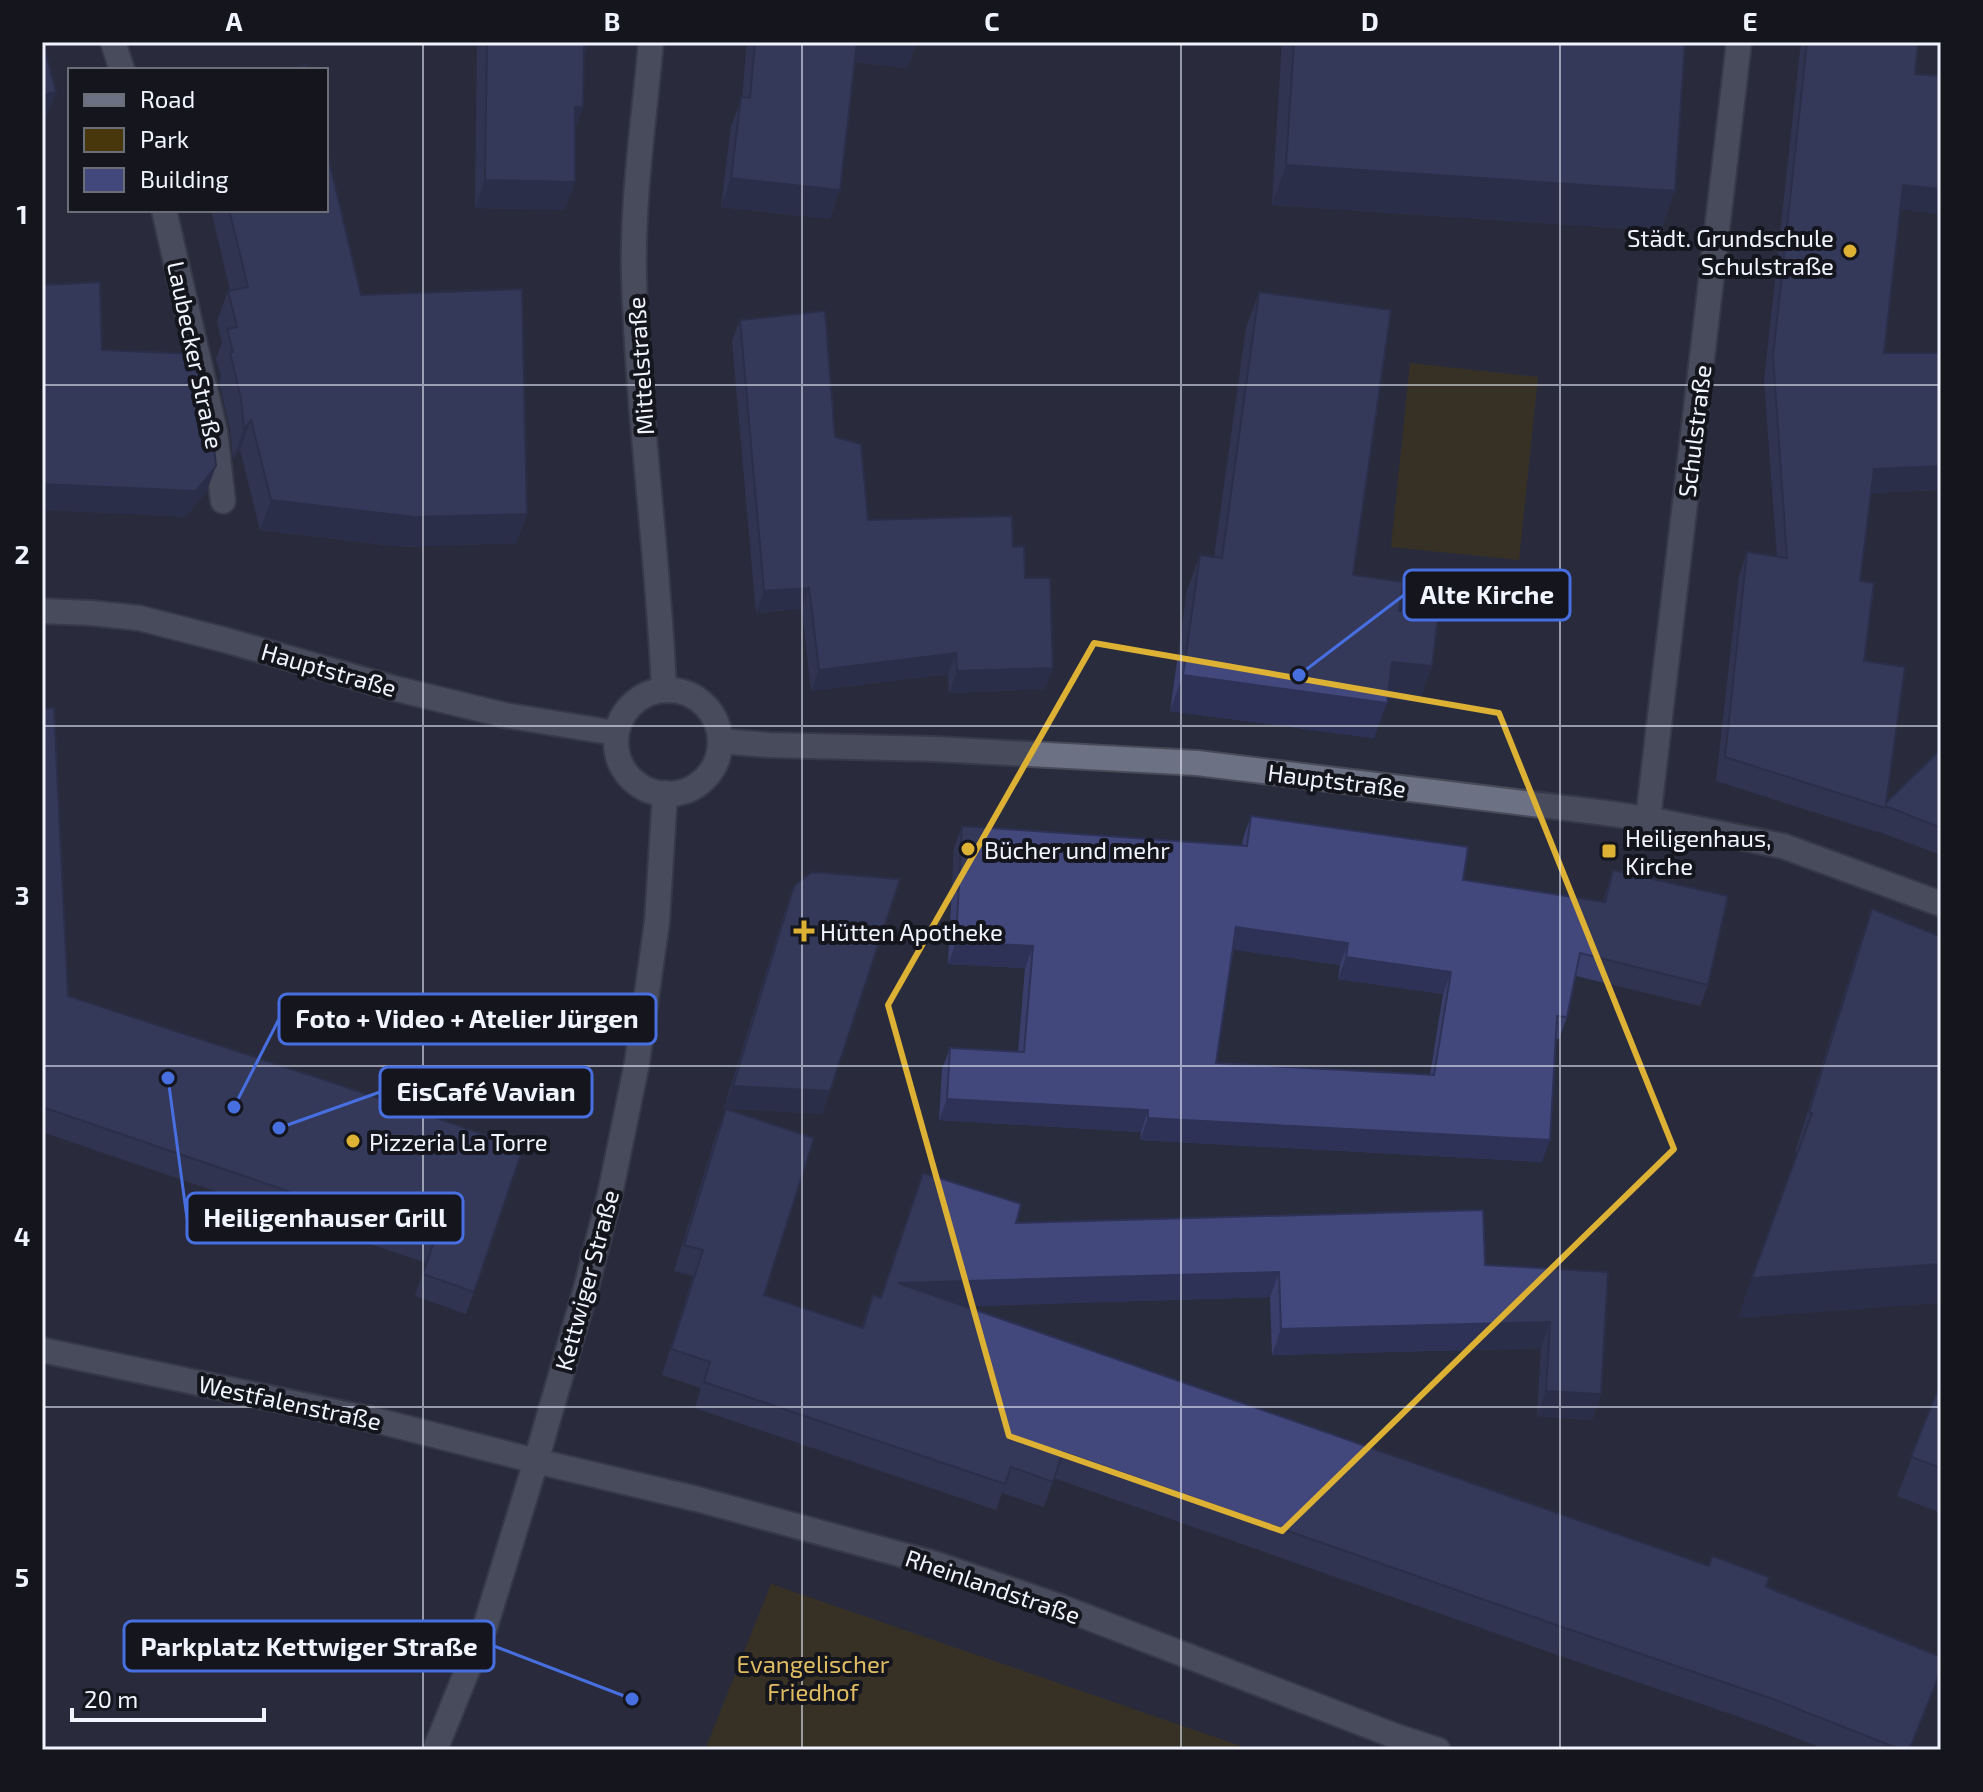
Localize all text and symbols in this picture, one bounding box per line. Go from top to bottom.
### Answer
text: A [226,5,243,36]
text: B [604,5,620,36]
text: C [984,5,1000,36]
text: D [1361,5,1379,36]
text: E [1742,5,1758,36]
legend [68,68,328,212]
text: Road [140,84,195,113]
text: Park [140,124,189,153]
text: Building [140,164,229,193]
text: 1 [16,198,28,229]
place label: Städt. Grundschule Schulstraße [1627,223,1834,280]
marker: Städt. Grundschule Schulstraße [1841,242,1859,260]
street label: Laubecker Straße [162,259,230,451]
street label: Mittelstraße [621,296,659,436]
street label: Schulstraße [1671,363,1717,499]
text: 2 [14,538,30,569]
callout: Alte Kirche [1404,570,1570,620]
text: Alte Kirche [1420,578,1554,609]
street label: Hauptstraße [258,636,400,702]
street label: Hauptstraße [1266,757,1408,803]
place label: Heiligenhaus, Kirche [1625,823,1772,880]
place label: Bücher und mehr [984,835,1170,864]
marker: Bücher und mehr [959,840,977,858]
marker: Heiligenhaus, Kirche [1600,842,1618,860]
text: 3 [15,879,29,910]
place label: Hütten Apotheke [820,917,1003,946]
marker: Hütten Apotheke [795,922,813,940]
callout: Foto + Video + Atelier Jürgen [279,994,656,1044]
text: Foto + Video + Atelier Jürgen [295,1002,639,1033]
callout: EisCafé Vavian [380,1067,592,1117]
text: EisCafé Vavian [396,1075,576,1106]
place label: Pizzeria La Torre [369,1127,548,1156]
marker: Pizzeria La Torre [344,1132,362,1150]
street label: Kettwiger Straße [548,1187,624,1373]
callout: Heiligenhauser Grill [187,1193,463,1243]
text: Heiligenhauser Grill [203,1201,447,1232]
text: 4 [14,1220,30,1251]
street label: Westfalenstraße [196,1368,384,1436]
street label: Rheinlandstraße [902,1543,1084,1629]
text: 5 [15,1561,29,1592]
callout: Parkplatz Kettwiger Straße [124,1621,494,1671]
text: Parkplatz Kettwiger Straße [140,1630,478,1661]
park label: Evangelischer Friedhof [737,1649,890,1706]
scale bar [72,1672,264,1722]
text: 20 m [84,1684,138,1713]

